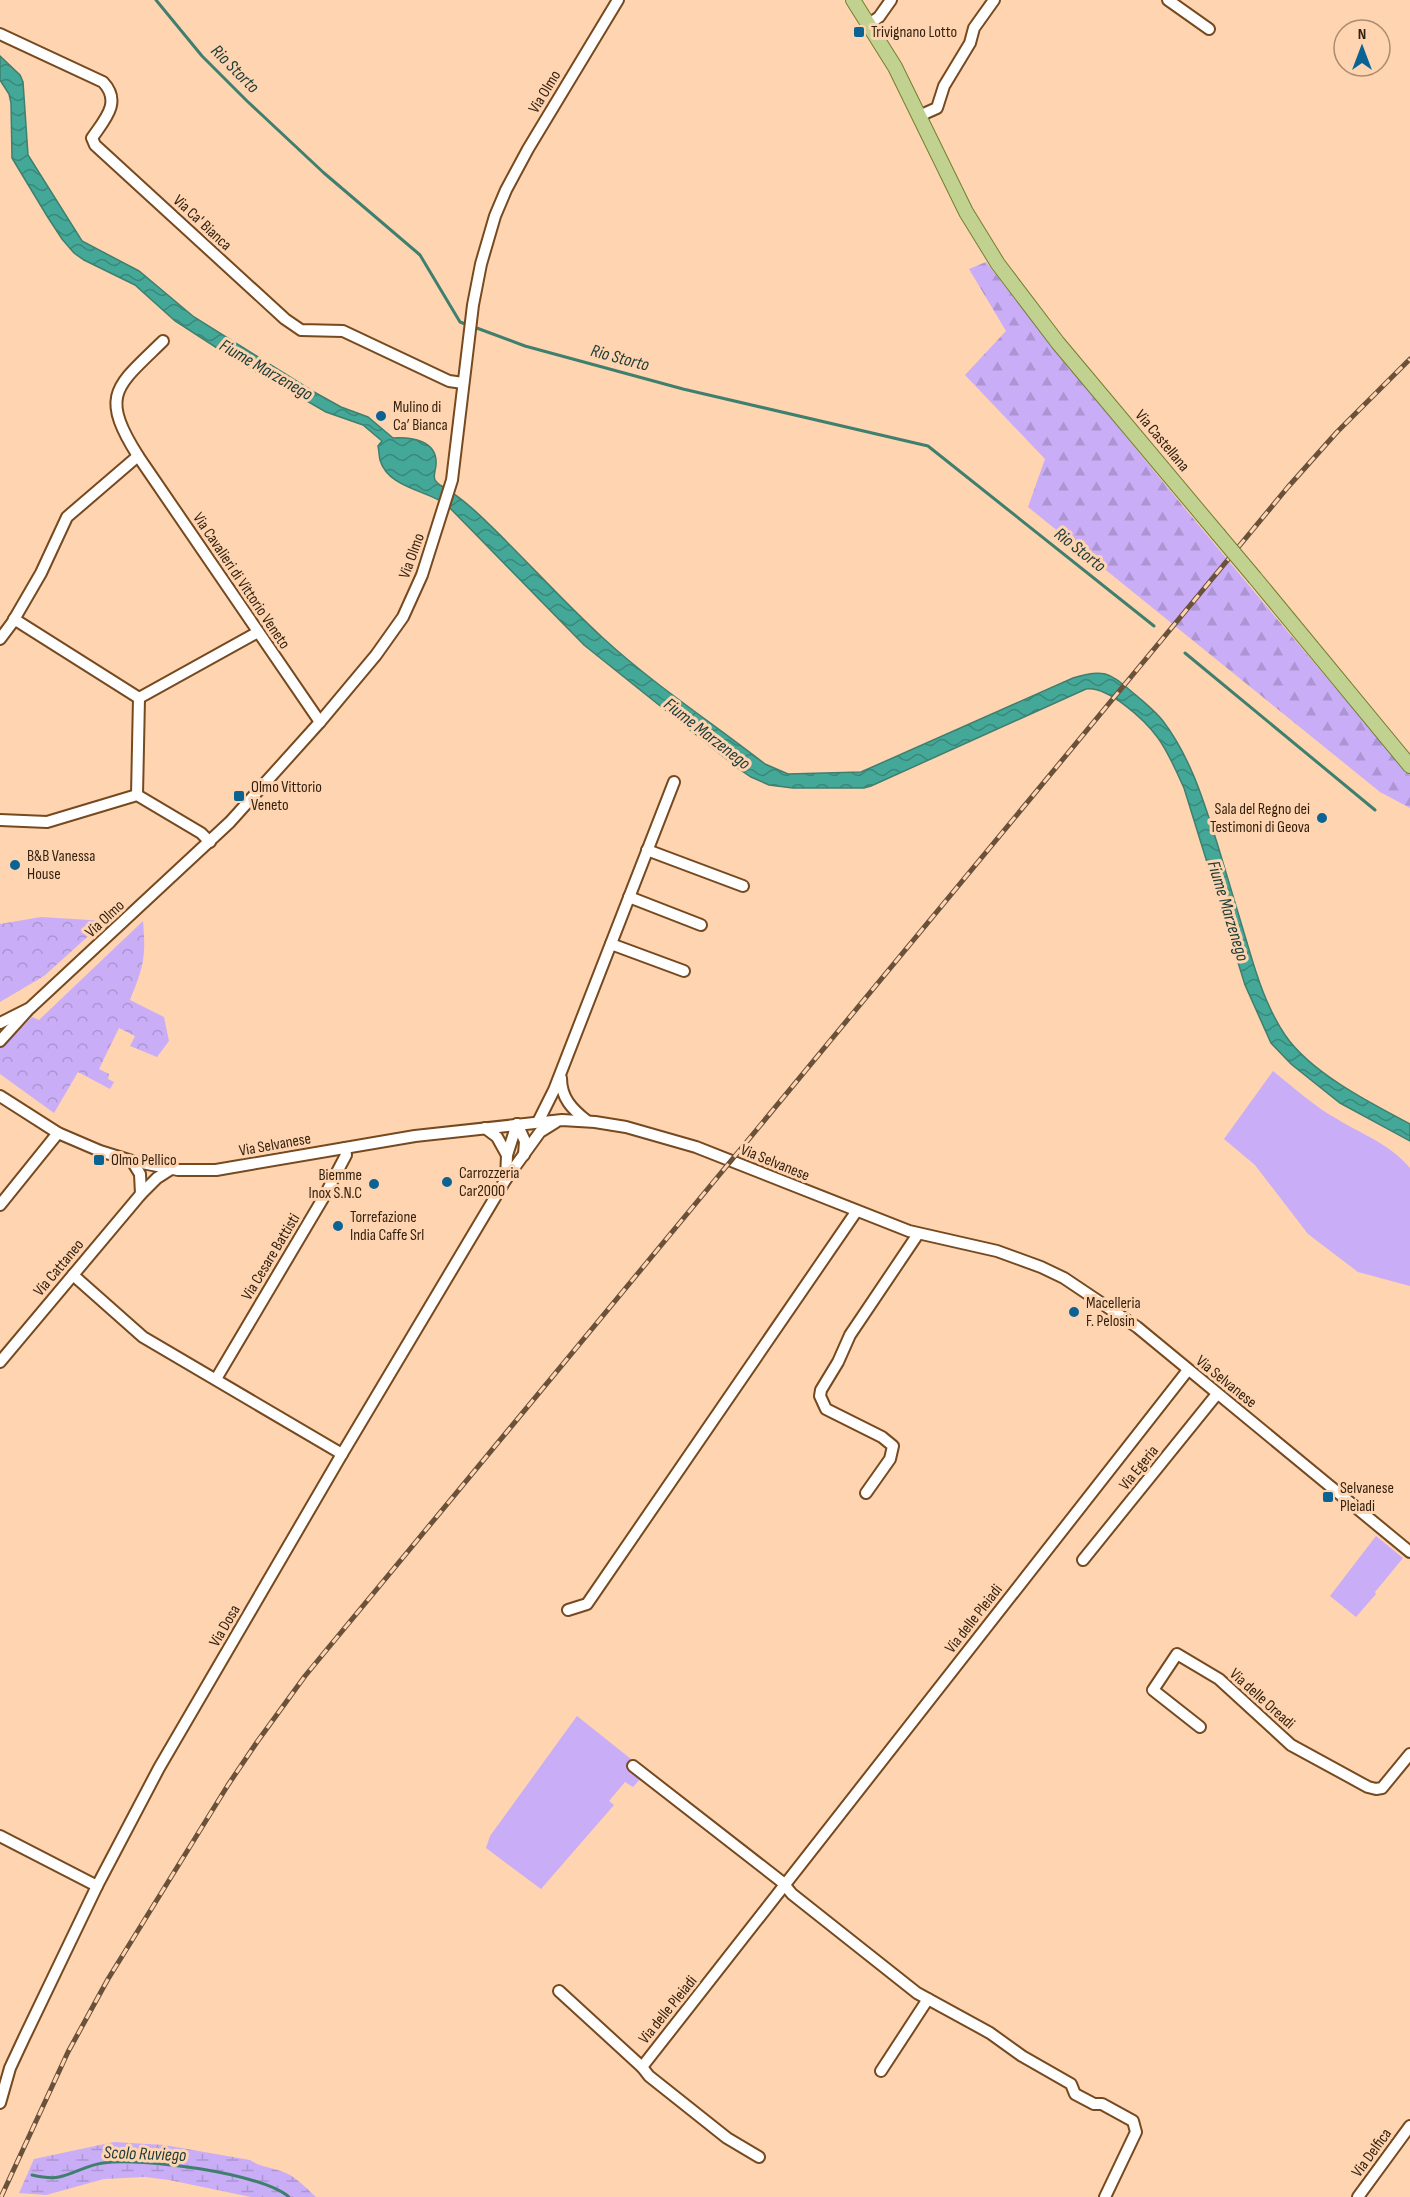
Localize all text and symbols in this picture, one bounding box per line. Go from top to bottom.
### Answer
north arrow [1332,18,1392,78]
place label: Trivignano Lotto [871,23,957,42]
marker: Trivignano Lotto [852,25,866,39]
text: N [1358,25,1366,44]
water label: Rio Storto [207,41,264,98]
street label: Via Olmo [525,67,565,117]
street label: Via Ca' Bianca [169,191,235,255]
water label: Fiume Marzenego [216,335,317,405]
water label: Rio Storto [589,340,652,376]
place label: Mulino di Ca’ Bianca [393,398,448,435]
street label: Via Castellana [1131,406,1193,476]
marker: Mulino di Ca’ Bianca [374,409,388,423]
street label: Via Cavalieri di Vittorio Veneto [188,509,294,653]
water label: Rio Storto [1050,523,1110,577]
street label: Via Olmo [395,531,429,581]
water label: Fiume Marzenego [660,694,755,775]
place label: Olmo Vittorio Veneto [251,778,322,815]
marker: Olmo Vittorio Veneto [232,789,246,803]
place label: Sala del Regno dei Testimoni di Geova [1210,800,1310,837]
marker: Sala del Regno dei Testimoni di Geova [1315,811,1329,825]
place label: B&B Vanessa House [27,847,95,884]
marker: B&B Vanessa House [8,858,22,872]
water label: Fiume Marzenego [1203,858,1253,964]
street label: Via Olmo [81,896,129,942]
street label: Via Selvanese [238,1129,312,1161]
street label: Via Selvanese [738,1141,812,1185]
place label: Olmo Pellico [111,1151,177,1170]
marker: Olmo Pellico [92,1153,106,1167]
place label: Carrozzeria Car2000 [459,1164,520,1201]
place label: Biemme Inox S.N.C [308,1166,362,1203]
marker: Carrozzeria Car2000 [440,1175,454,1189]
marker: Biemme Inox S.N.C [367,1177,381,1191]
place label: Torrefazione India Caffe Srl [350,1208,424,1245]
street label: Via Cesare Battisti [238,1210,304,1304]
marker: Torrefazione India Caffe Srl [331,1219,345,1233]
street label: Via Cattaneo [30,1236,88,1300]
place label: Macelleria F. Pelosin [1086,1294,1141,1331]
marker: Macelleria F. Pelosin [1067,1305,1081,1319]
street label: Via Selvanese [1192,1352,1260,1412]
street label: Via Egeria [1115,1442,1163,1494]
place label: Selvanese Pleiadi [1340,1479,1394,1516]
marker: Selvanese Pleiadi [1321,1490,1335,1504]
street label: Via delle Pleiadi [941,1581,1007,1657]
street label: Via Dosa [205,1602,245,1650]
street label: Via delle Oreadi [1225,1665,1299,1733]
street label: Via delle Pleiadi [635,1972,701,2048]
street label: Via Delfica [1348,2125,1396,2181]
water label: Scolo Ruviego [103,2142,187,2166]

